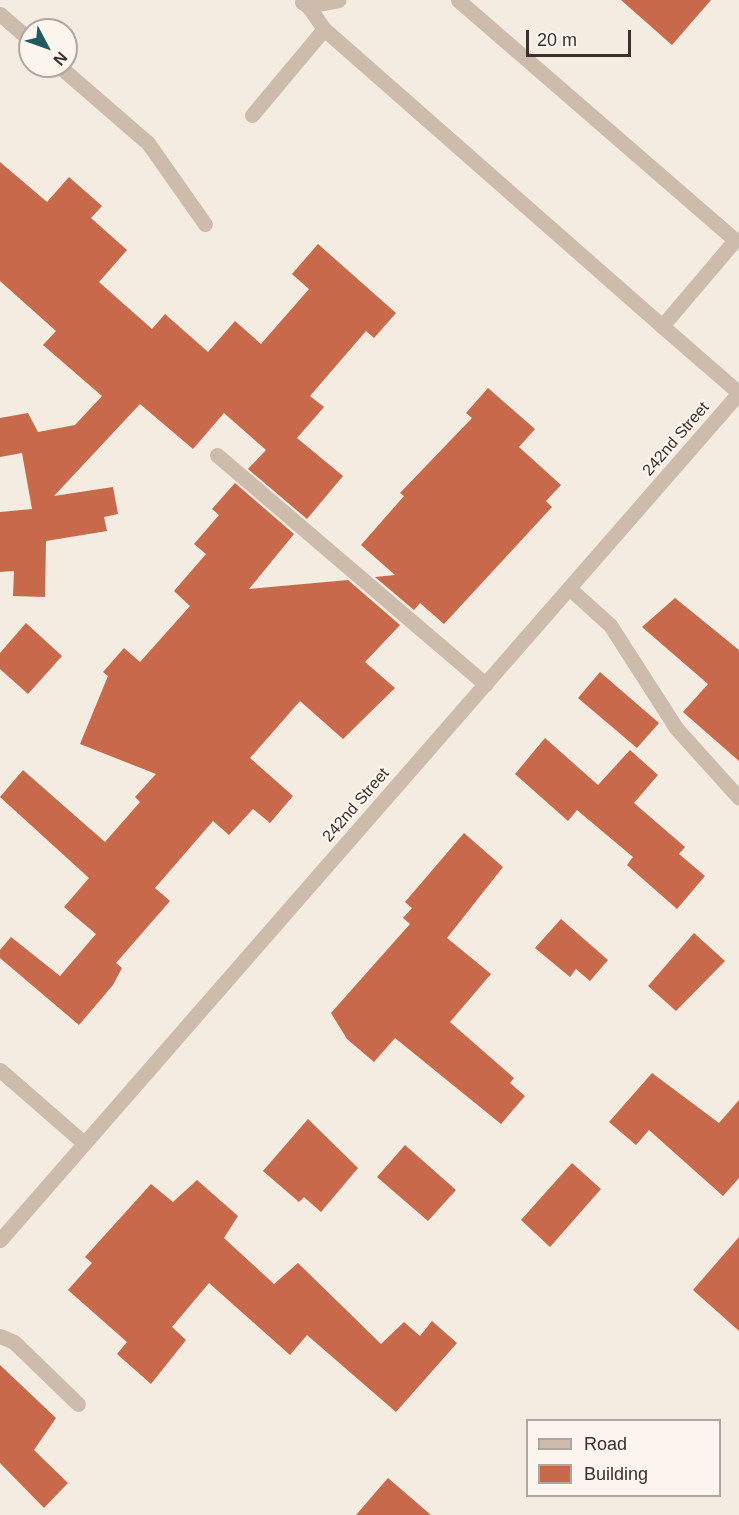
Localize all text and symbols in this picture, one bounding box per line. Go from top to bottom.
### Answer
north arrow [18,18,78,78]
scale bar [529,18,634,56]
text: 20 m [537,30,577,50]
text: N [50,49,71,69]
street label: 242nd Street [639,398,713,480]
street label: 242nd Street [319,764,393,846]
legend [526,1419,721,1497]
text: Road [584,1434,627,1454]
text: Building [584,1464,648,1484]

